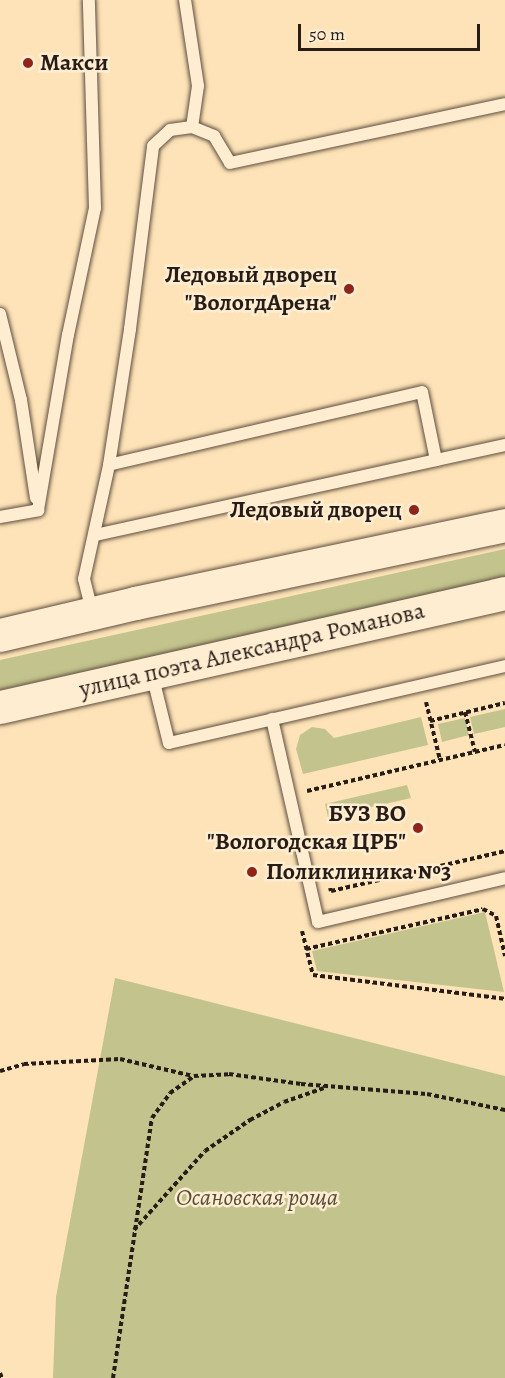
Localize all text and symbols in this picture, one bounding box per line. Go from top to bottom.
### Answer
scale bar [301,12,482,50]
text: 50 m [309,22,345,46]
place label: Макси [40,49,108,77]
marker: Макси [21,56,35,70]
place label: Ледовый дворец "ВологдАрена" [165,261,337,317]
marker: Ледовый дворец "ВологдАрена" [342,282,356,296]
place label: Ледовый дворец [230,496,402,524]
marker: Ледовый дворец [407,503,421,517]
street label: улица поэта Александра Романова [77,596,427,704]
place label: БУЗ ВО "Вологодская ЦРБ" [207,800,406,856]
marker: БУЗ ВО "Вологодская ЦРБ" [411,821,425,835]
place label: Поликлиника №3 [266,858,451,886]
marker: Поликлиника №3 [243,863,261,881]
park label: Осановская роща [176,1184,338,1212]

